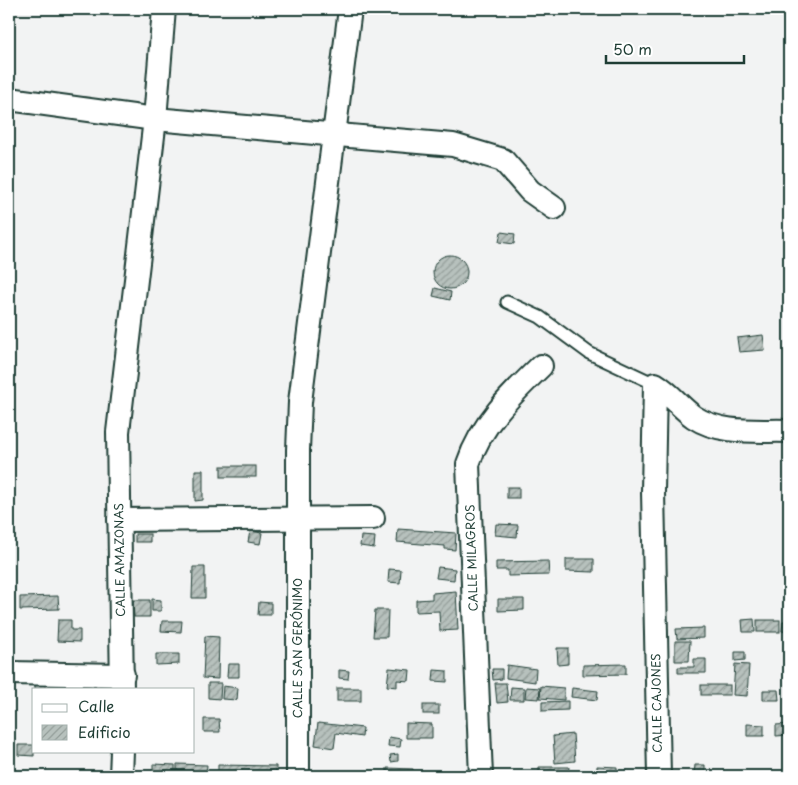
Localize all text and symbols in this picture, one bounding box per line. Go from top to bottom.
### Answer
scale bar [606,32,743,64]
text: 50 m [613,37,652,60]
street label: CALLE AMAZONAS [109,503,129,617]
street label: CALLE MILAGROS [460,504,482,612]
street label: CALLE SAN GERÓNIMO [288,578,306,718]
street label: CALLE CAJONES [646,653,666,753]
legend [32,688,195,752]
text: Calle [78,694,115,717]
text: Edificio [78,720,131,743]

